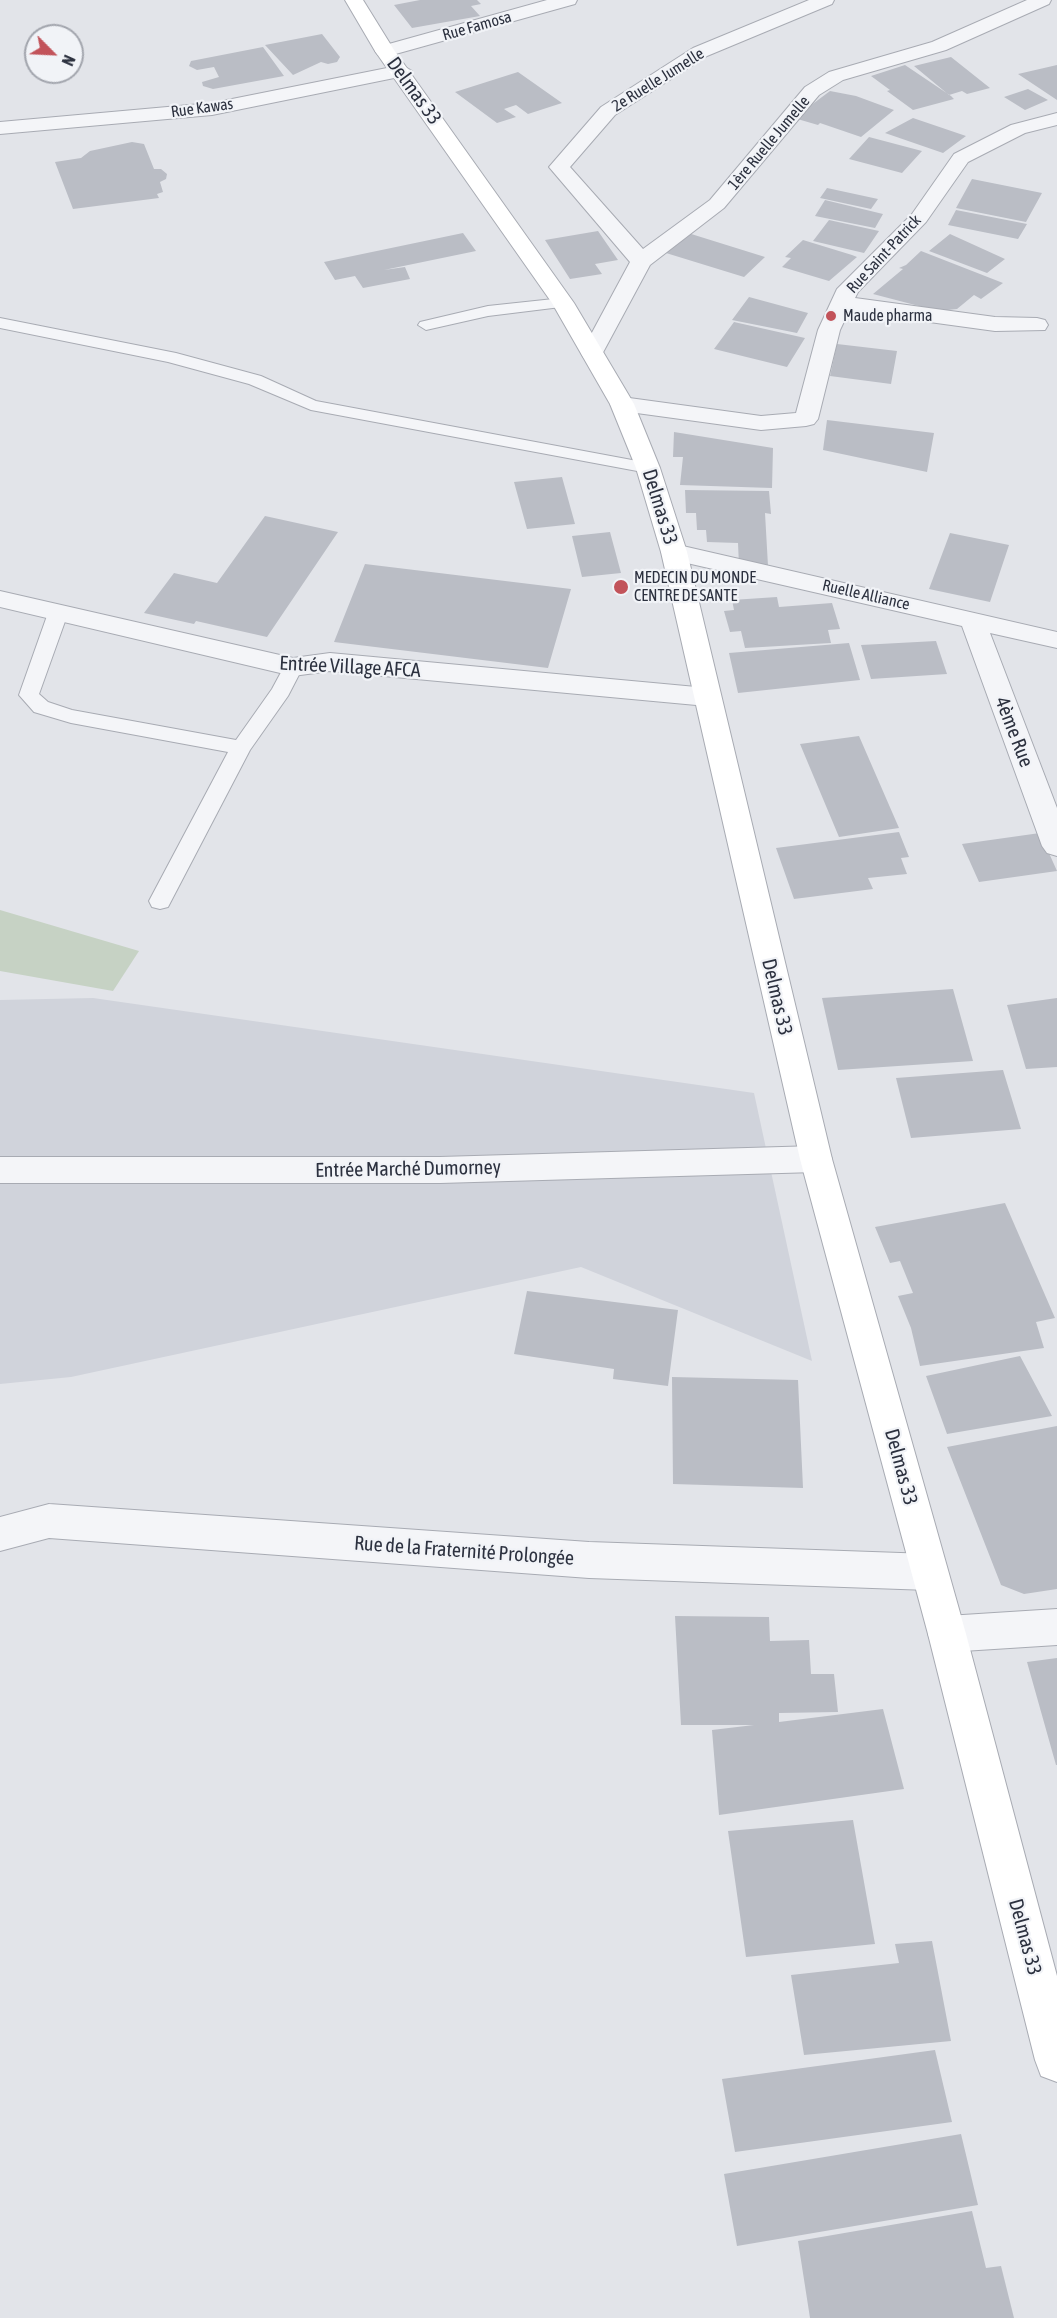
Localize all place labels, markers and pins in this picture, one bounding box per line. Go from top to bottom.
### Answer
place label: Maude pharma [843,306,932,326]
marker: Maude pharma [824,309,838,323]
place label: MEDECIN DU MONDE CENTRE DE SANTE [634,568,756,606]
marker: MEDECIN DU MONDE CENTRE DE SANTE [612,578,630,596]

